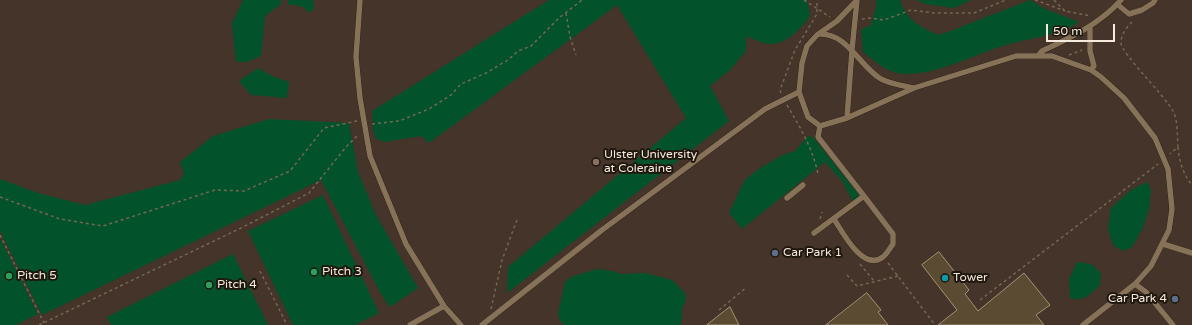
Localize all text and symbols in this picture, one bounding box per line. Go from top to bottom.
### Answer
scale bar [1048,16,1117,42]
text: 50 m [1053,24,1082,38]
place label: Ulster University at Coleraine [604,148,697,176]
marker: Ulster University at Coleraine [591,157,601,167]
place label: Car Park 1 [783,246,842,260]
marker: Car Park 1 [770,248,780,258]
place label: Pitch 3 [322,265,362,279]
marker: Pitch 3 [309,267,319,277]
place label: Pitch 5 [17,269,57,283]
marker: Pitch 5 [4,271,14,281]
place label: Tower [953,271,988,285]
marker: Tower [940,273,950,283]
place label: Pitch 4 [217,278,257,292]
marker: Pitch 4 [204,280,214,290]
place label: Car Park 4 [1108,292,1167,306]
marker: Car Park 4 [1170,294,1180,304]

